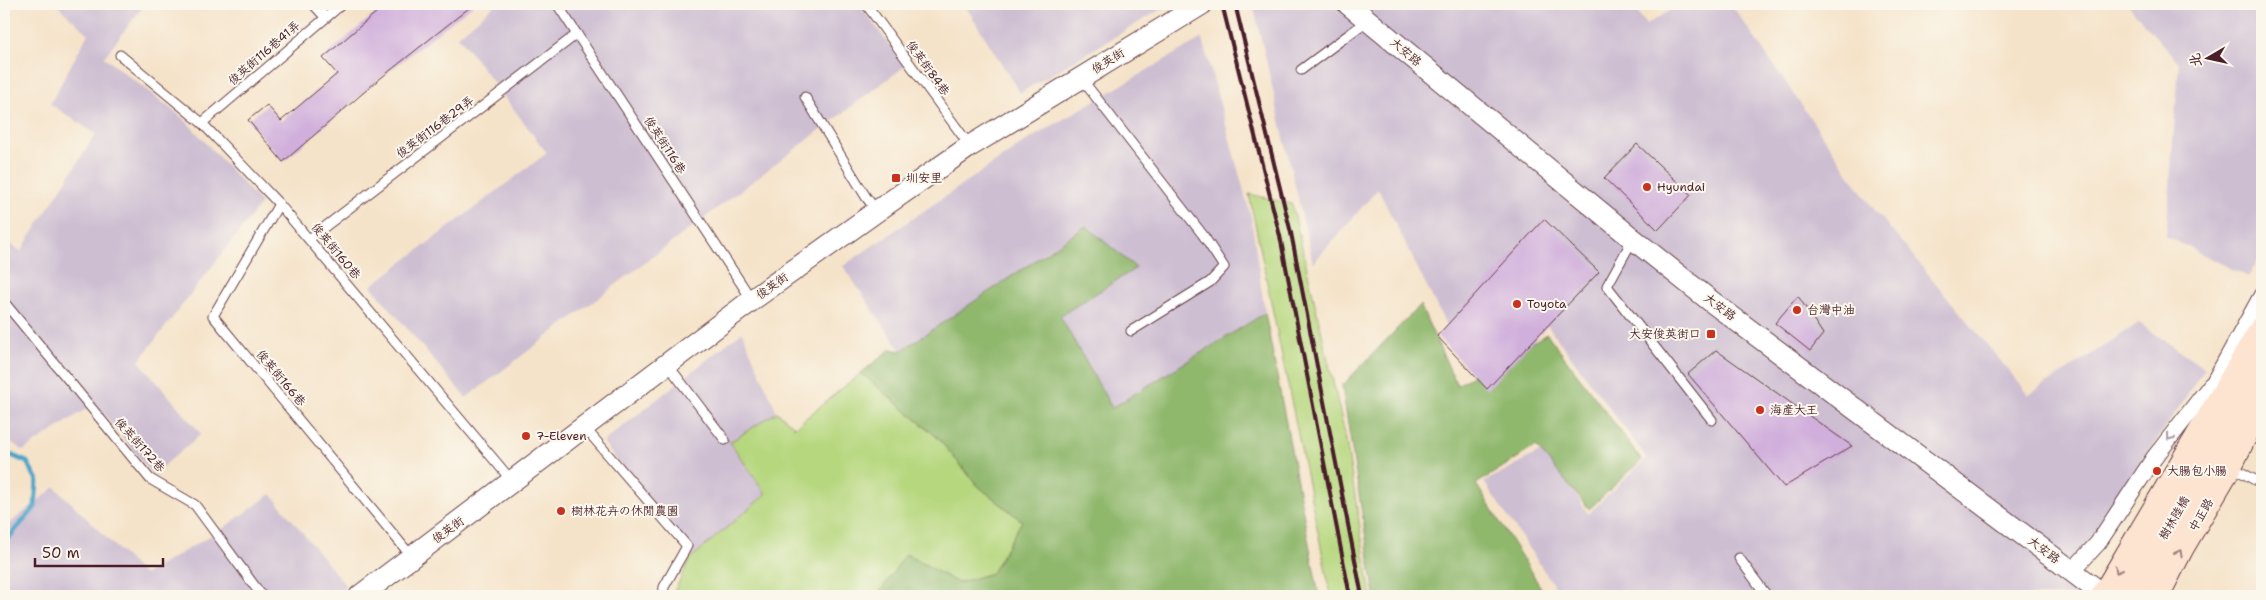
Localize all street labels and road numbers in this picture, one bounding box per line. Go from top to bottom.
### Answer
street label: 俊英街116巷41弄 [225,17,303,89]
street label: 大安路 [1387,34,1425,70]
street label: 俊英街84巷 [903,37,953,99]
street label: 俊英街 [1088,45,1128,77]
street label: 俊英街116巷29弄 [393,92,477,162]
street label: 俊英街116巷 [640,113,690,177]
street label: 俊英街160巷 [308,219,364,283]
street label: 俊英街 [753,269,791,303]
street label: 大安路 [1701,290,1739,324]
street label: 俊英街166巷 [253,346,309,410]
street label: 俊英街172巷 [111,414,169,476]
street label: 樹林陸橋 [2155,493,2193,543]
street label: 中正路 [2185,495,2217,535]
street label: 俊英街 [429,513,467,547]
street label: 大安路 [2025,533,2063,567]

